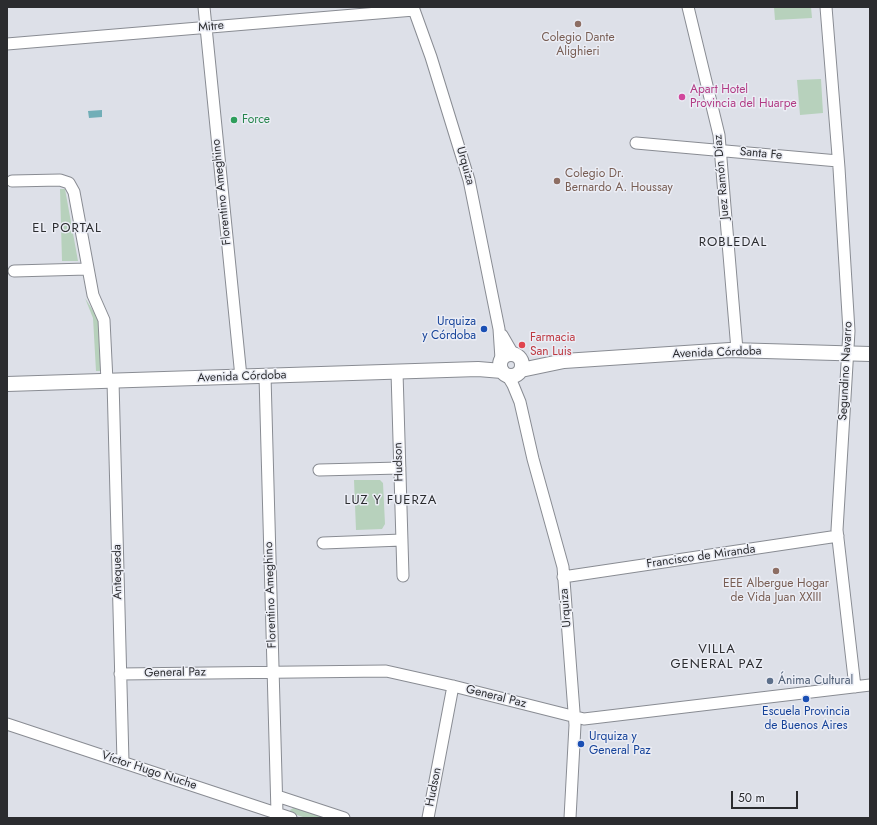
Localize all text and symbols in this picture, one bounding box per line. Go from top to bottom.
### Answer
street label: Mitre [198,19,224,35]
marker: Colegio Dante Alighieri [573,19,583,29]
place label: Colegio Dante Alighieri [541,31,615,59]
place label: Apart Hotel Provincia del Huarpe [690,83,797,111]
marker: Apart Hotel Provincia del Huarpe [677,92,687,102]
place label: Force [242,113,270,127]
marker: Force [229,115,239,125]
street label: Juez Ramón Díaz [711,134,733,220]
street label: Florentino Ameghino [209,138,235,246]
street label: Urquiza [453,145,477,187]
street label: Santa Fe [739,145,783,163]
place label: Colegio Dr. Bernardo A. Houssay [565,167,673,195]
marker: Colegio Dr. Bernardo A. Houssay [552,176,562,186]
district label: EL PORTAL [32,221,102,237]
district label: ROBLEDAL [699,235,767,251]
place label: Urquiza y Córdoba [422,315,476,343]
street label: Segundino Navarro [836,321,856,421]
marker: Urquiza y Córdoba [479,324,489,334]
place label: Farmacia San Luis [530,331,575,359]
marker: Farmacia San Luis [517,340,527,350]
street label: Avenida Córdoba [672,344,762,362]
street label: Avenida Córdoba [197,368,287,386]
street label: Hudson [391,442,407,482]
district label: LUZ Y FUERZA [345,493,437,509]
street label: Florentino Ameghino [262,541,280,649]
street label: Francisco de Miranda [646,542,756,572]
street label: Antequeda [110,544,126,600]
marker: EEE Albergue Hogar de Vida Juan XXIII [771,566,781,576]
place label: EEE Albergue Hogar de Vida Juan XXIII [723,577,829,605]
street label: Urquiza [557,588,575,628]
district label: VILLA GENERAL PAZ [671,642,763,673]
street label: General Paz [144,665,206,681]
place label: Ánima Cultural [778,674,853,688]
marker: Ánima Cultural [765,676,775,686]
street label: General Paz [464,683,528,711]
marker: Escuela Provincia de Buenos Aires [801,694,811,704]
place label: Escuela Provincia de Buenos Aires [762,705,850,733]
place label: Urquiza y General Paz [589,730,651,758]
marker: Urquiza y General Paz [576,739,586,749]
street label: Víctor Hugo Nuche [99,749,199,793]
street label: Hudson [423,766,445,808]
scale bar [733,783,800,809]
text: 50 m [738,789,765,807]

